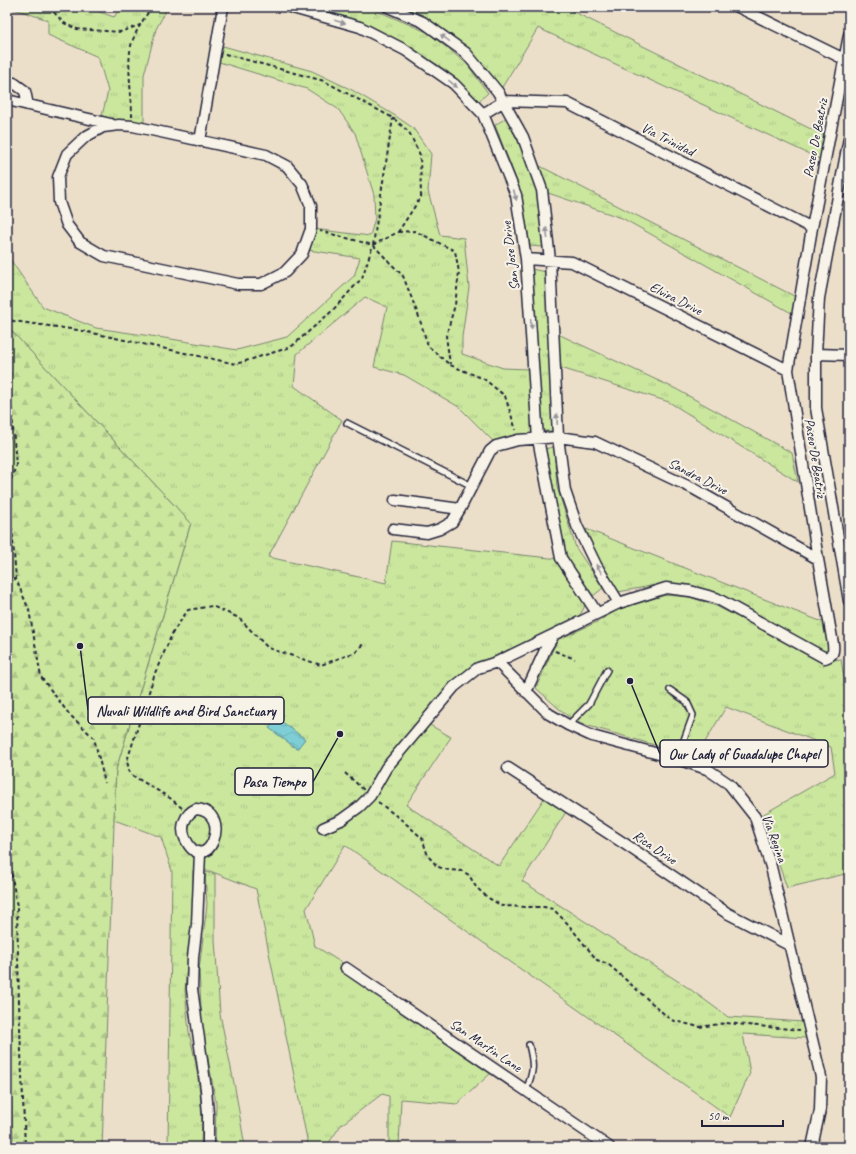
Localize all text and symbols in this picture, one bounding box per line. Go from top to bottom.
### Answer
one-way arrow [335,19,347,25]
one-way arrow [439,34,450,42]
one-way arrow [448,80,459,89]
street label: Paseo De Beatriz [800,96,832,179]
street label: Via Trinidad [638,119,699,161]
one-way arrow [512,190,518,202]
street label: San Jose Drive [498,219,523,291]
one-way arrow [543,227,550,239]
street label: Elvira Drive [647,278,706,319]
one-way arrow [527,318,534,330]
one-way arrow [554,413,561,425]
street label: Paseo De Beatriz [801,417,830,500]
street label: Sandra Drive [666,454,731,499]
one-way arrow [595,563,602,575]
callout: Nuvali Wildlife and Bird Sanctuary [88,697,284,724]
text: Nuvali Wildlife and Bird Sanctuary [96,702,278,721]
callout: Our Lady of Guadalupe Chapel [660,740,828,767]
text: Our Lady of Guadalupe Chapel [669,745,823,764]
callout: Pasa Tiempo [235,768,313,795]
text: Pasa Tiempo [242,773,307,792]
street label: Via Regina [758,812,791,866]
street label: Rica Drive [630,827,681,869]
street label: San Martin Lane [447,1015,526,1076]
scale bar [702,1102,783,1128]
text: 50 m [708,1108,730,1124]

